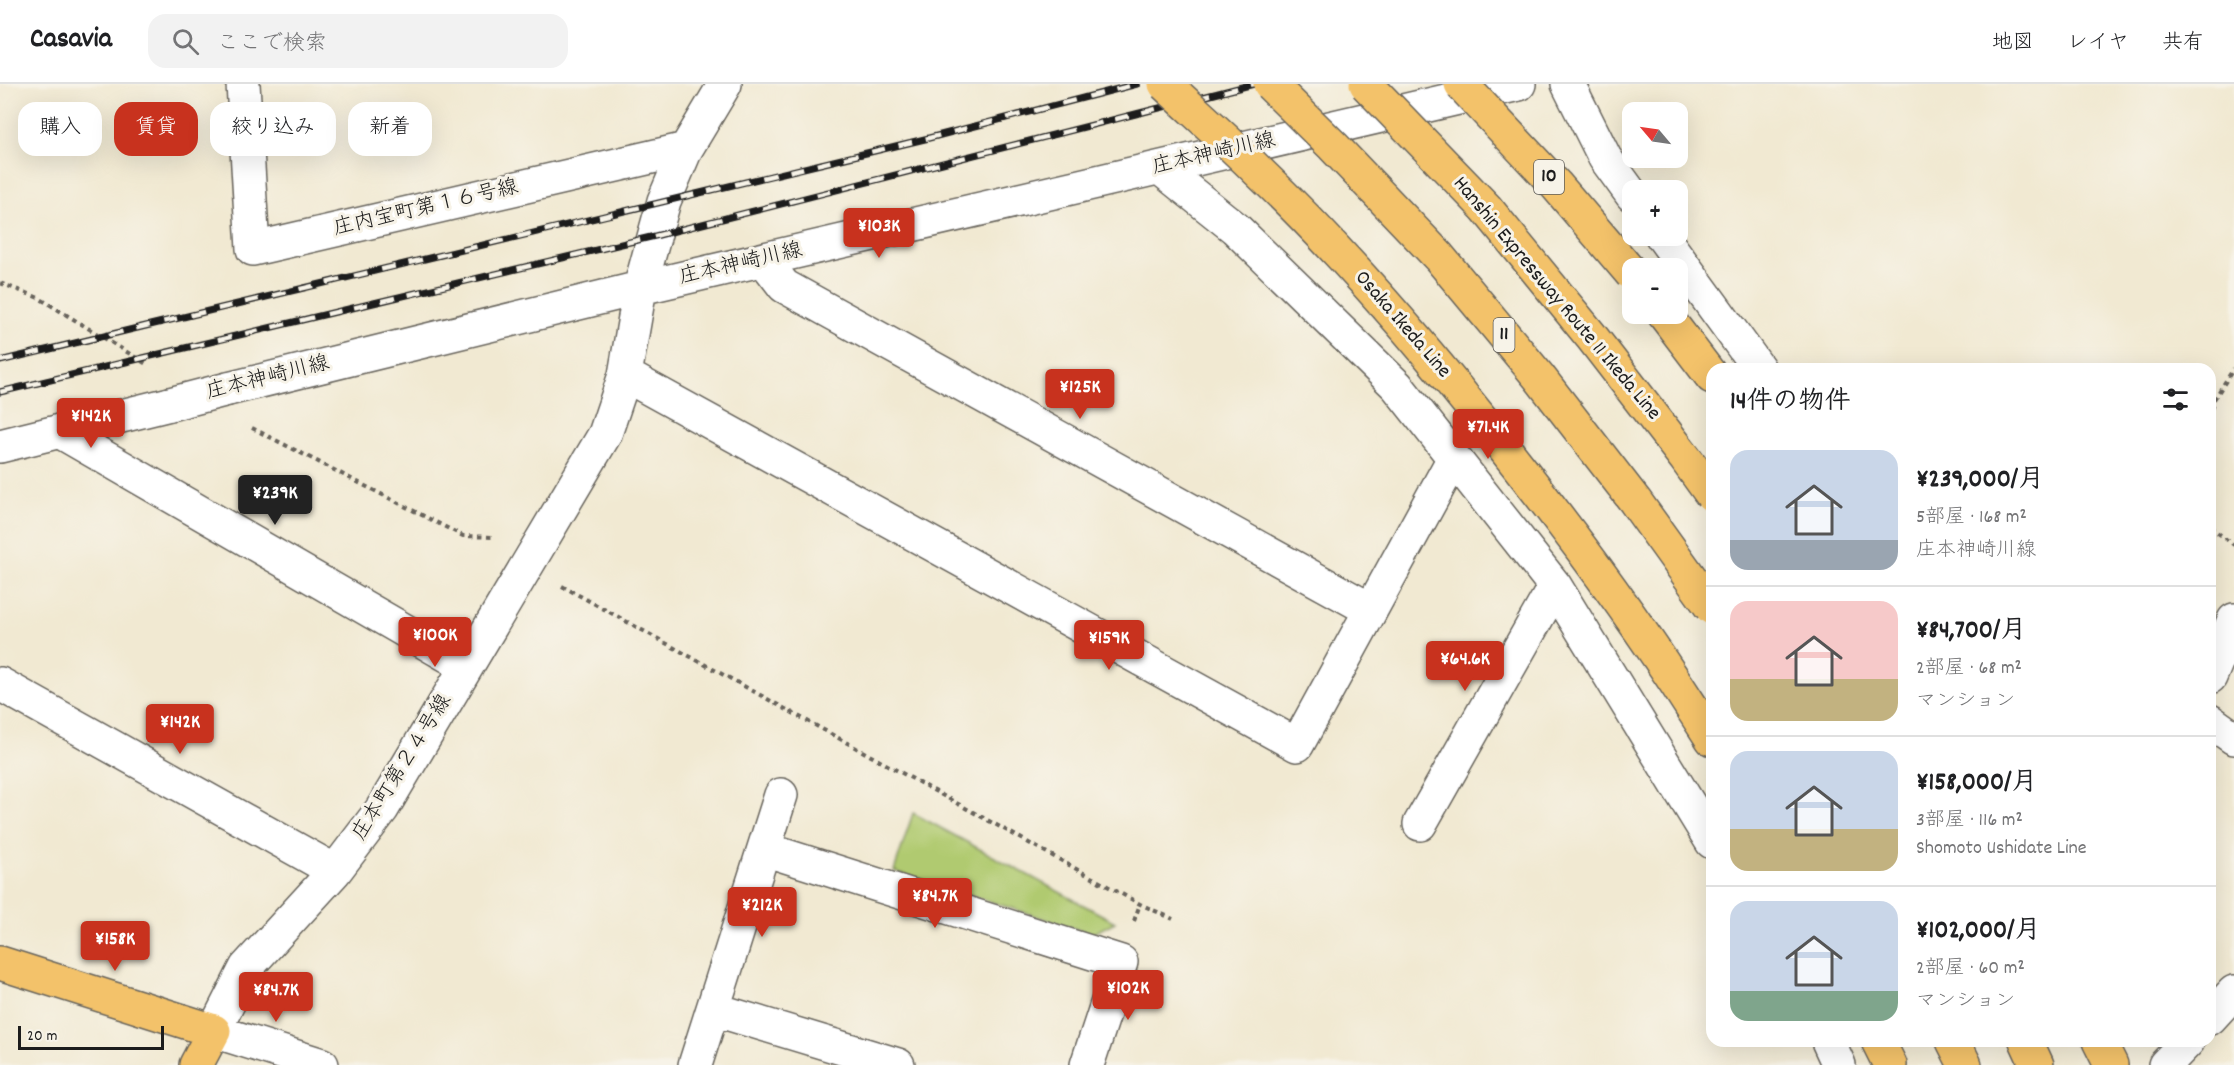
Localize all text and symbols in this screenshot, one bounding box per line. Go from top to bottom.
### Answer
search box [148,14,568,68]
text: Casavia [30,21,112,61]
icon: search [169,25,202,58]
text: ここで検索 [217,29,327,60]
text: 地図 [1992,29,2034,59]
text: レイヤ [2067,29,2129,59]
text: 共有 [2162,29,2204,59]
chip: 購入 [18,102,102,156]
chip: 賃貸 [114,102,198,156]
chip: 絞り込み [210,102,336,156]
chip: 新着 [348,102,432,156]
north arrow [1622,102,1688,168]
map controls [1622,102,1688,324]
street label: 庄本神崎川線 [1149,126,1279,184]
road number: 10 [1534,160,1564,194]
street label: Hanshin Expressway Route 11 Ikeda Line [1447,172,1665,426]
street label: 庄内宝町第１６号線 [331,173,521,245]
button: + [1622,180,1688,246]
pin: ¥103K [837,208,921,259]
text: ¥103K [857,213,901,241]
street label: 庄本神崎川線 [676,236,806,294]
button: − [1622,258,1688,324]
street label: Osaka Ikeda Line [1347,264,1457,386]
road number: 11 [1494,318,1514,352]
street label: 庄本神崎川線 [203,349,333,409]
pin: ¥125K [1038,369,1122,420]
text: ¥125K [1059,374,1101,402]
icon: filters [2159,383,2192,416]
text: 14件の物件 [1730,384,1850,421]
pin: ¥142K [49,398,133,449]
text: ¥142K [71,403,111,431]
pin: ¥71.4K [1439,409,1537,460]
text: ¥71.4K [1467,414,1509,442]
text: ¥239,000/月 [1916,462,2044,499]
icon: home [1778,474,1850,546]
pin: ¥239K [233,475,317,526]
text: ¥239K [252,480,298,508]
text: 5部屋 · 168 m² [1916,504,2027,532]
text: 庄本神崎川線 [1916,537,2036,565]
text: ¥84,700/月 [1916,613,2026,650]
pin: ¥100K [393,617,477,668]
pin: ¥159K [1067,620,1151,671]
text: ¥100K [412,622,458,650]
text: ¥159K [1088,625,1130,653]
icon: home [1778,625,1850,697]
pin: ¥64.6K [1416,641,1514,692]
text: ¥64.6K [1440,646,1490,674]
text: 2部屋 · 68 m² [1916,655,2022,683]
text: マンション [1916,688,2015,716]
street label: 庄本町第２４号線 [346,689,460,847]
pin: ¥142K [138,704,222,755]
text: ¥142K [160,709,200,737]
text: ¥158,000/月 [1916,765,2038,802]
icon: home [1778,775,1850,847]
text: 3部屋 · 116 m² [1916,807,2023,835]
text: Shomoto Ushidate Line [1916,835,2087,863]
pin: ¥84.7K [886,878,984,929]
text: ¥84.7K [912,883,958,911]
pin: ¥212K [720,887,804,938]
text: ¥212K [742,892,782,920]
text: ¥102,000/月 [1916,913,2041,950]
pin: ¥158K [73,921,157,972]
icon: home [1778,925,1850,997]
text: ¥158K [95,926,135,954]
text: 2部屋 · 60 m² [1916,955,2025,983]
pin: ¥102K [1086,970,1170,1021]
pin: ¥84.7K [227,972,325,1023]
text: ¥102K [1107,975,1149,1003]
text: ¥84.7K [253,977,299,1005]
text: マンション [1916,988,2015,1016]
scale bar [18,1023,164,1050]
text: 20 m [27,1025,57,1048]

